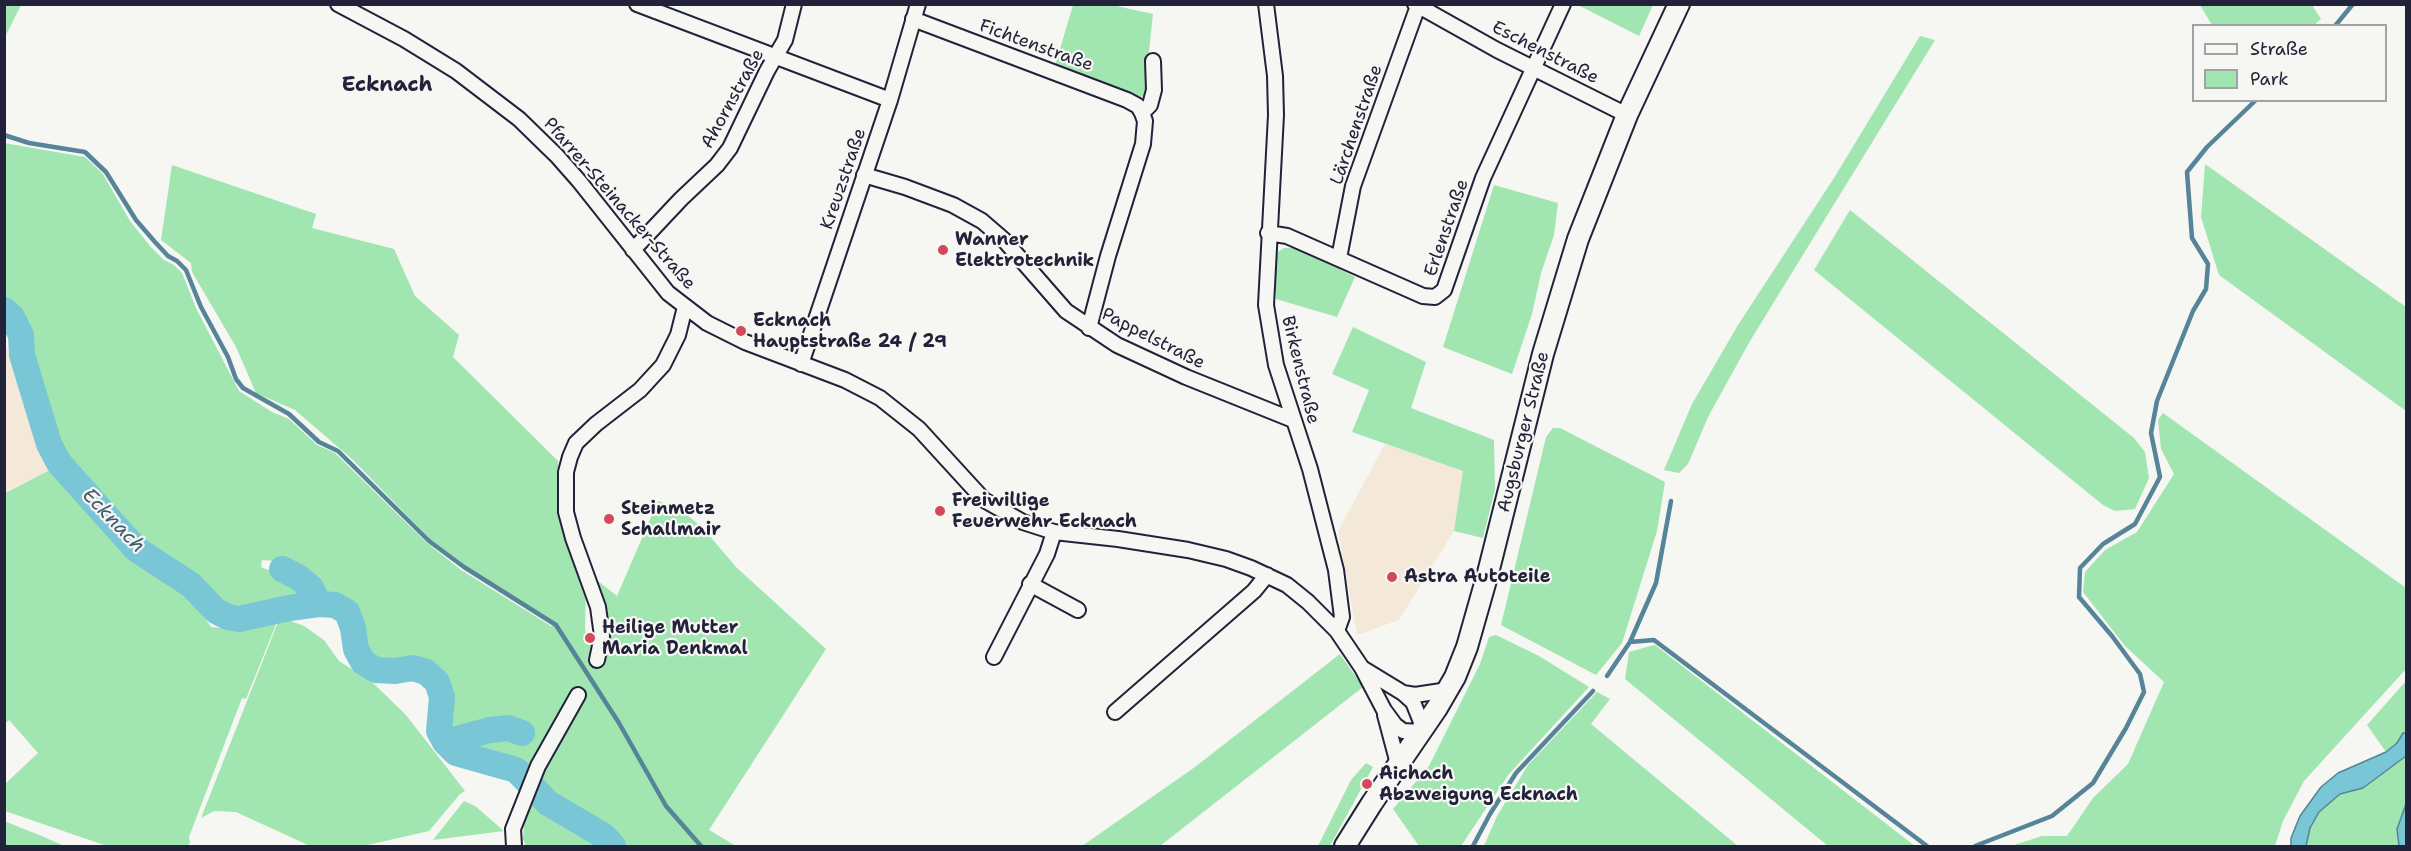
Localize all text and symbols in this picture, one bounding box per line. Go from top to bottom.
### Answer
street label: Fichtenstraße [976,15,1096,77]
street label: Eschenstraße [1488,17,1602,89]
legend [2192,24,2387,102]
text: Straße [2250,37,2308,61]
street label: Ahornstraße [697,46,769,152]
street label: Lärchenstraße [1326,62,1388,188]
text: Park [2250,67,2289,91]
district label: Ecknach [341,73,433,99]
street label: Pfarrer-Steinacker-Straße [538,114,700,294]
street label: Kreuzstraße [817,126,871,232]
street label: Erlenstraße [1420,176,1474,280]
place label: Wanner Elektrotechnik [955,229,1094,272]
marker: Wanner Elektrotechnik [936,243,950,257]
street label: Pappelstraße [1098,304,1208,374]
place label: Ecknach Hauptstraße 24 / 29 [753,310,947,352]
street label: Birkenstraße [1276,314,1324,426]
marker: Ecknach Hauptstraße 24 / 29 [734,324,748,338]
street label: Augsburger Straße [1494,349,1554,515]
water label: Ecknach [76,484,150,558]
place label: Freiwillige Feuerwehr Ecknach [952,490,1137,532]
place label: Steinmetz Schallmair [621,498,721,540]
marker: Freiwillige Feuerwehr Ecknach [933,504,947,518]
marker: Steinmetz Schallmair [602,512,616,526]
place label: Astra Autoteile [1404,566,1550,588]
marker: Astra Autoteile [1385,570,1399,584]
place label: Heilige Mutter Maria Denkmal [602,617,748,660]
marker: Heilige Mutter Maria Denkmal [583,631,597,645]
place label: Aichach Abzweigung Ecknach [1379,763,1578,806]
marker: Aichach Abzweigung Ecknach [1360,777,1374,791]

